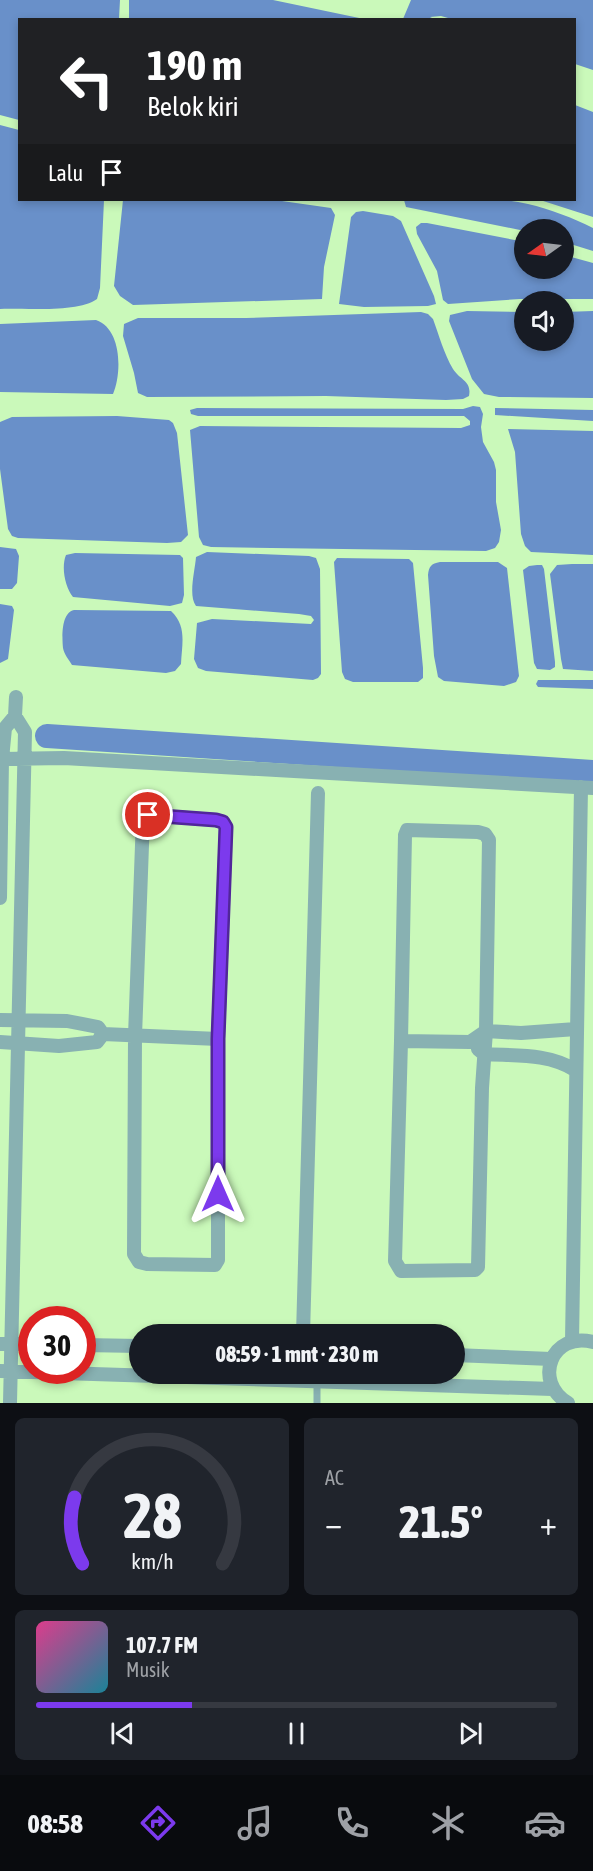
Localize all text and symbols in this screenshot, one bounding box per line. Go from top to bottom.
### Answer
text: 190 m [147,41,242,89]
icon: left [48,42,126,120]
text: Belok kiri [147,91,239,122]
icon: arrive [95,156,128,189]
text: Lalu [48,160,83,186]
north arrow [514,219,574,279]
map controls [514,219,574,351]
button: sound [514,291,574,351]
pin [122,789,173,840]
icon: arrive [131,798,164,831]
position arrow [186,1162,250,1226]
speed limit sign: 30 [18,1306,96,1384]
text: 08:59 · 1 mnt · 230 m [216,1341,378,1367]
text: AC [325,1466,344,1489]
text: 28 [123,1480,181,1551]
text: 21.5° [399,1496,483,1548]
text: − [325,1504,342,1542]
text: + [540,1504,557,1542]
text: km/h [131,1549,173,1574]
text: 107.7 FM [126,1632,198,1658]
text: Musik [126,1658,170,1681]
icon: previous [106,1717,139,1750]
icon: pause [280,1717,313,1750]
icon: next [454,1717,487,1750]
icon: directions [137,1802,179,1844]
icon: music [234,1802,276,1844]
icon: phone [331,1802,373,1844]
icon: climate [427,1802,469,1844]
icon: car [524,1802,566,1844]
text: 08:58 [27,1808,83,1839]

